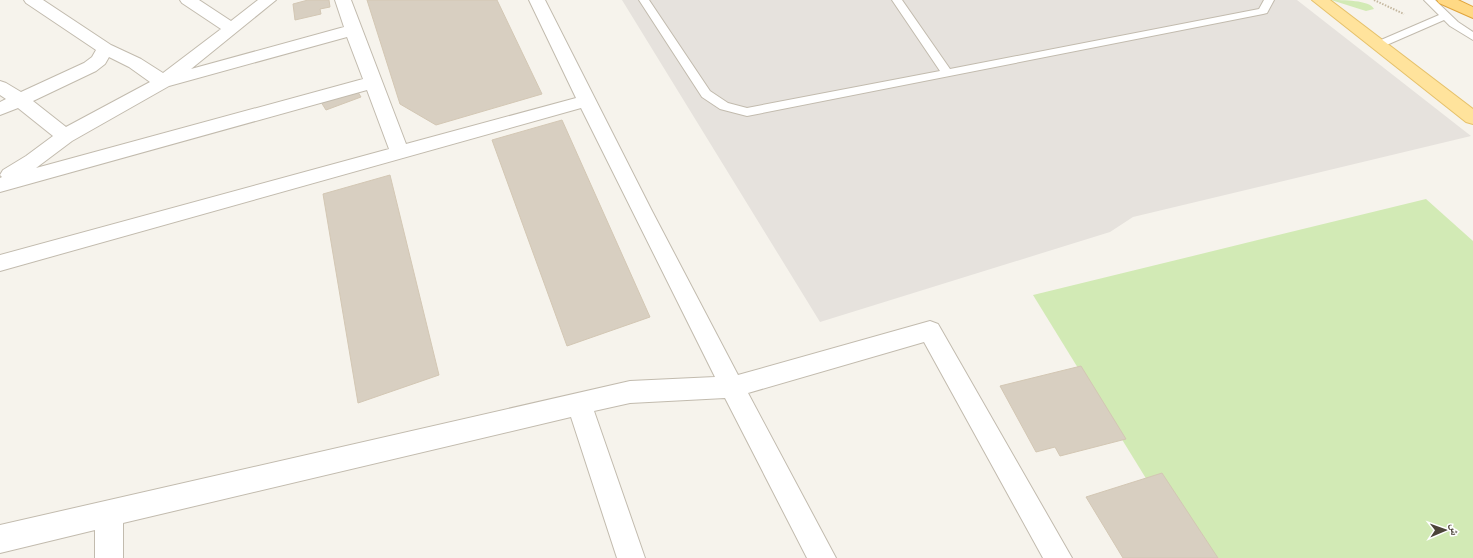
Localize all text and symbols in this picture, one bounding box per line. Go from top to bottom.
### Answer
north arrow [1425,510,1465,550]
text: ش [1447,524,1462,536]

